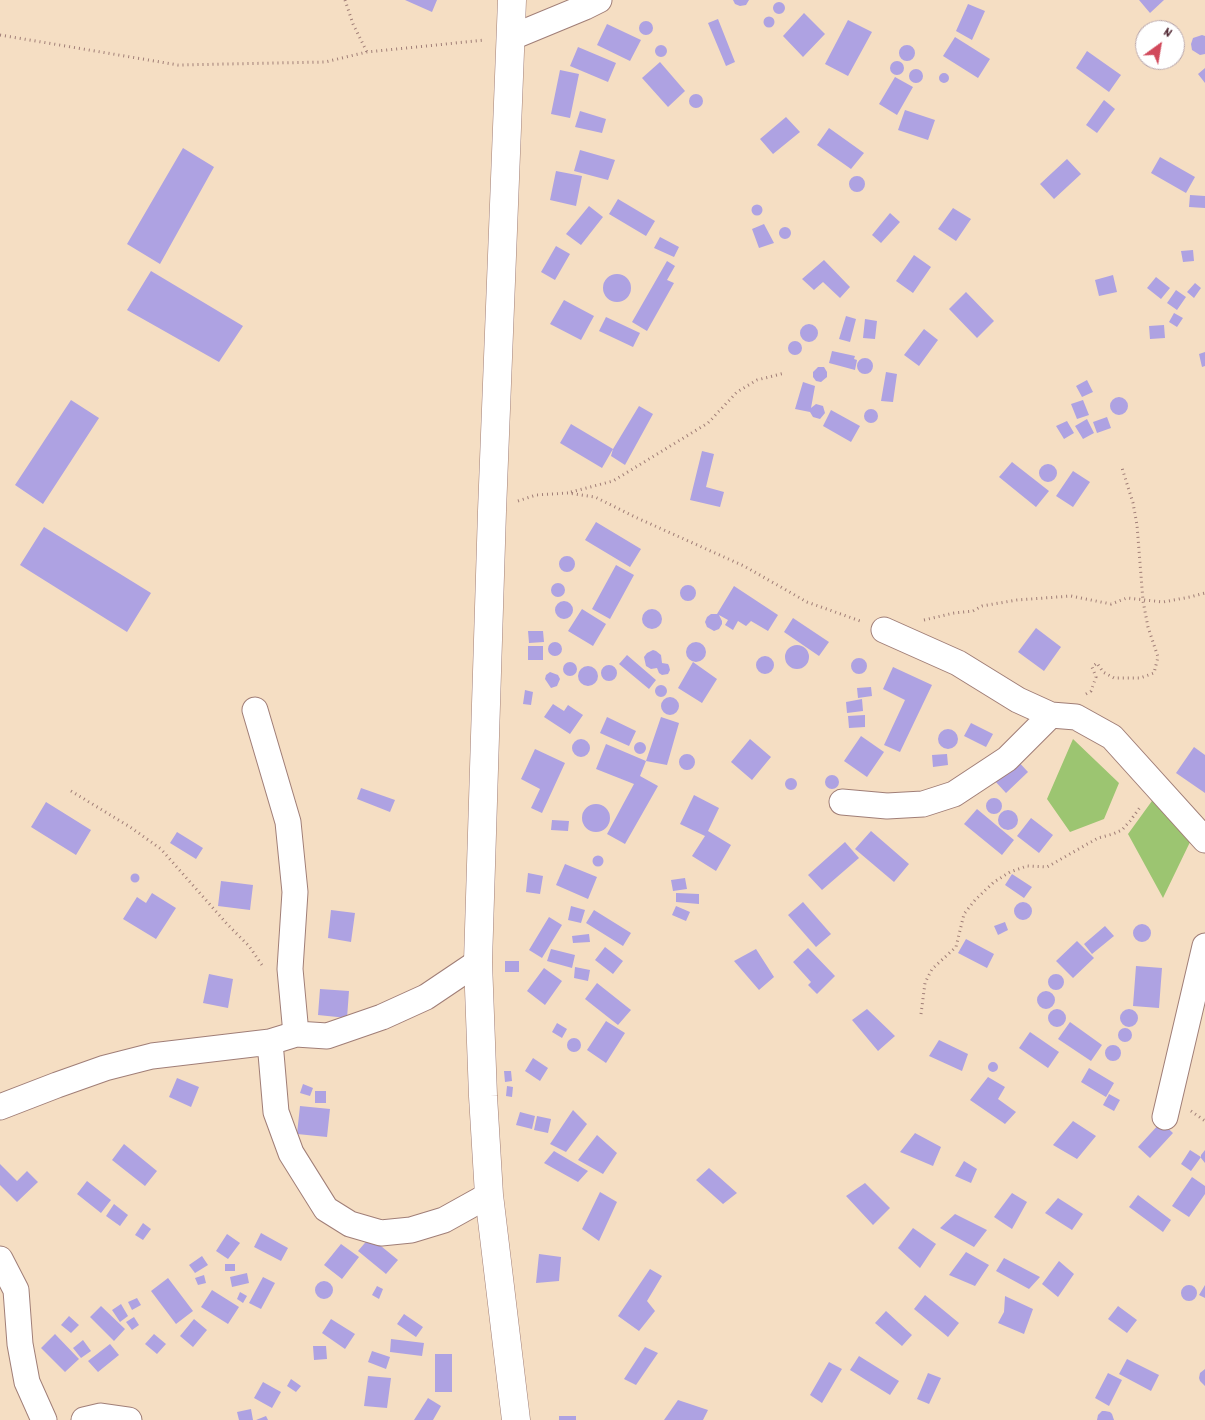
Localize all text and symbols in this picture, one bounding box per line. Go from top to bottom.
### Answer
north arrow [1135,20,1185,70]
text: N [1159,23,1176,43]

